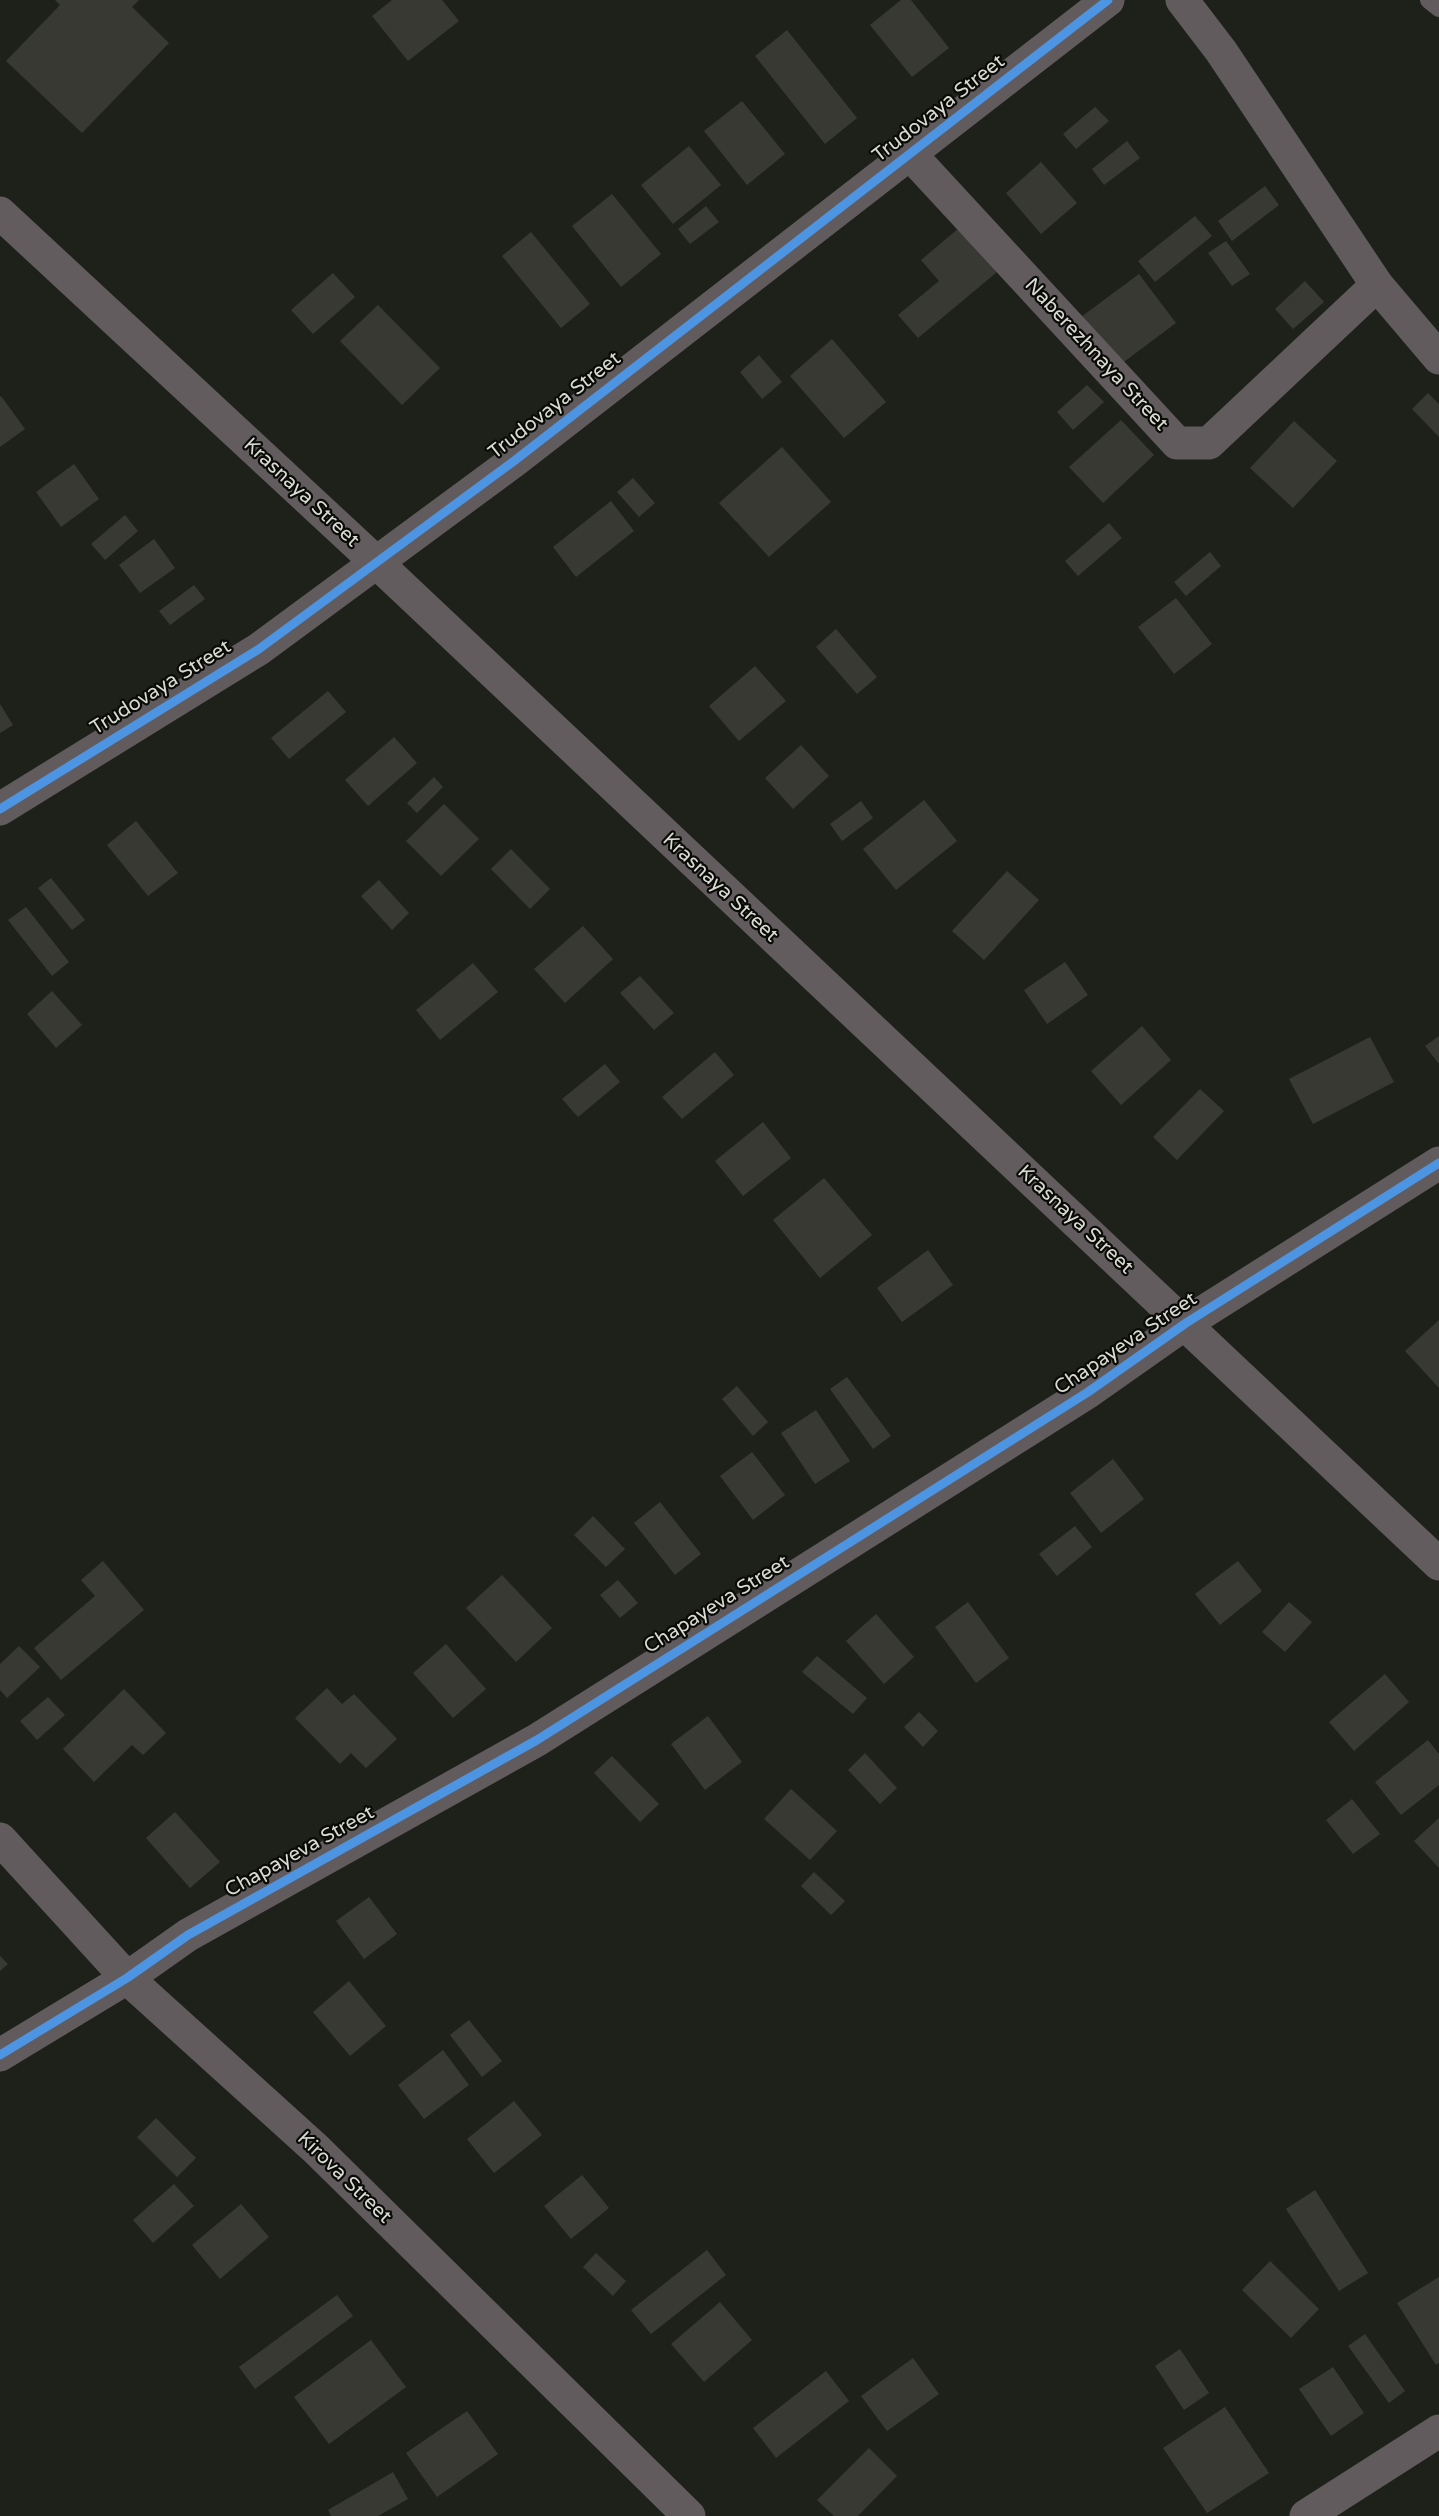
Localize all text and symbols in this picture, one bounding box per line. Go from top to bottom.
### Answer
street label: Trudovaya Street [868,50,1010,168]
street label: Naberezhnaya Street [1019,274,1173,436]
street label: Trudovaya Street [484,347,626,465]
street label: Krasnaya Street [238,433,364,553]
street label: Trudovaya Street [86,635,236,741]
street label: Krasnaya Street [657,828,783,948]
street label: Krasnaya Street [1012,1160,1138,1280]
street label: Chapayeva Street [1050,1287,1202,1401]
street label: Chapayeva Street [640,1551,794,1659]
street label: Chapayeva Street [221,1801,379,1903]
street label: Kirova Street [292,2127,396,2229]

